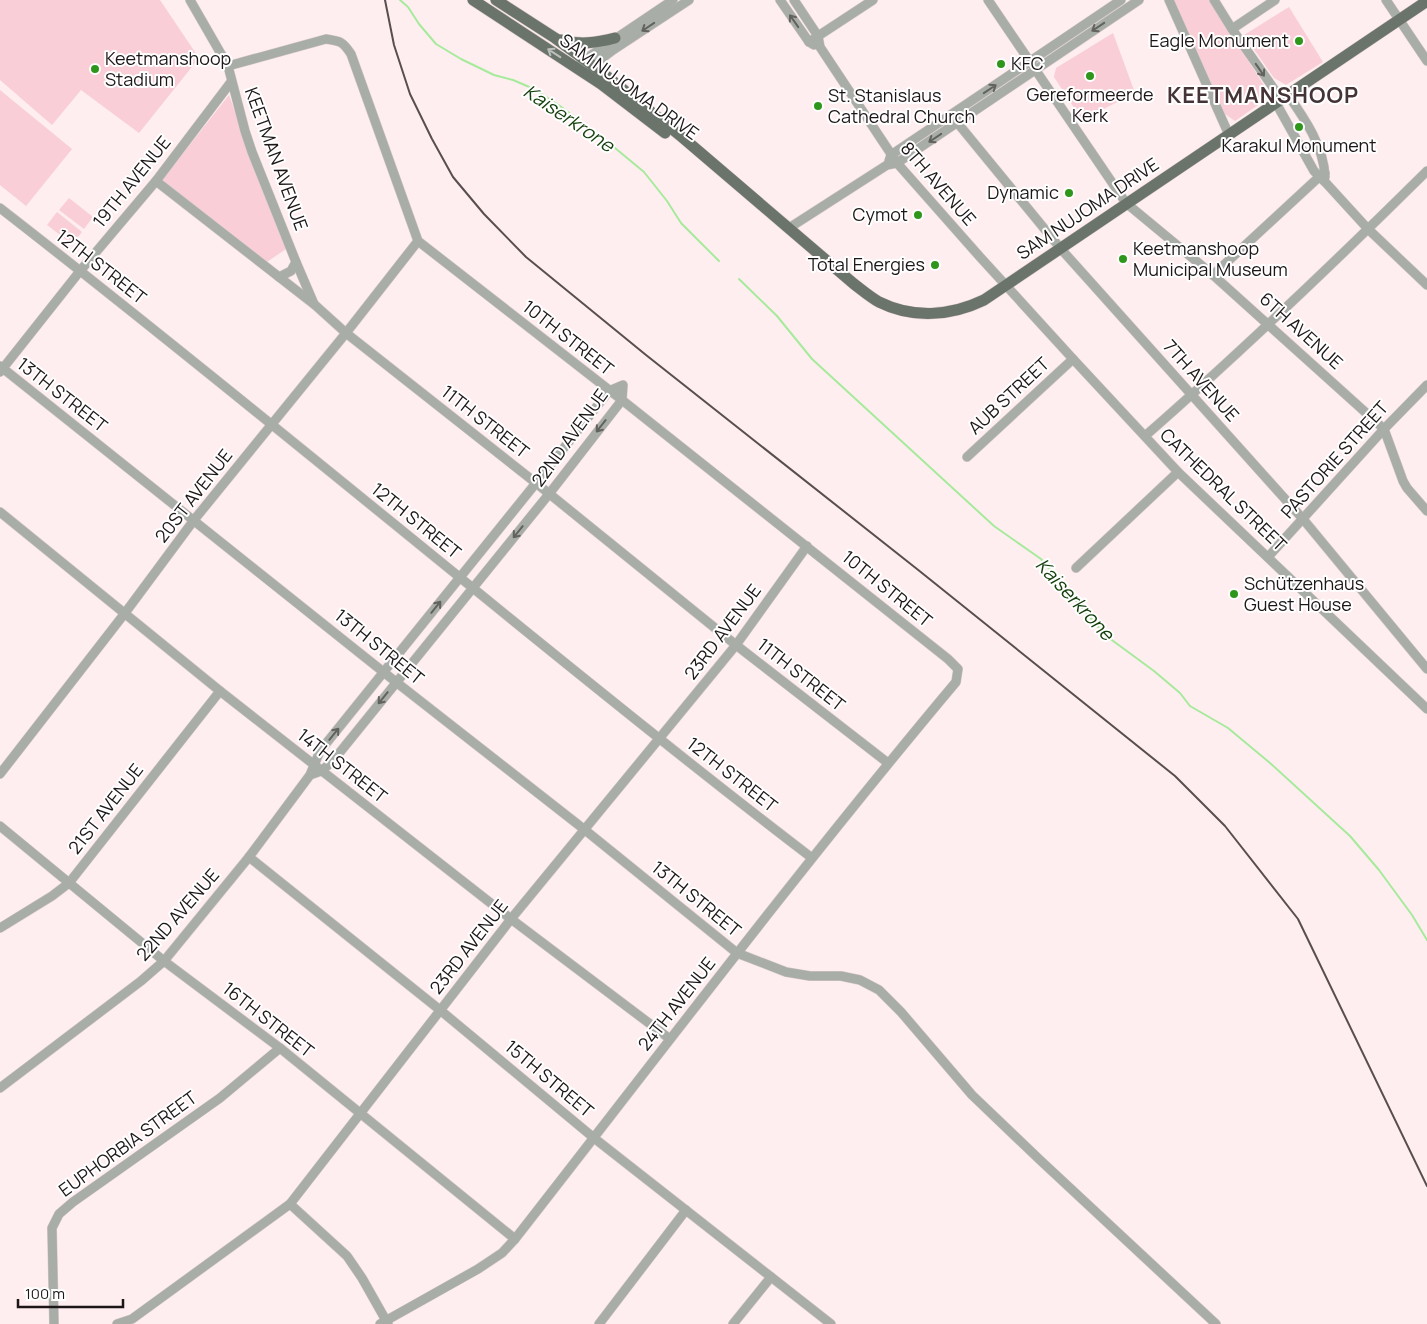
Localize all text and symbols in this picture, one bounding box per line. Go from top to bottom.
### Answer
one-way arrow [789,14,799,28]
one-way arrow [641,22,655,32]
one-way arrow [1092,23,1106,33]
street label: SAM NUJOMA DRIVE [555,28,704,145]
place label: Eagle Monument [1149,28,1289,52]
marker: Eagle Monument [1293,35,1305,47]
place label: Keetmanshoop Stadium [105,46,231,91]
one-way arrow [547,48,561,58]
place label: KFC [1011,51,1044,75]
marker: KFC [995,58,1007,70]
marker: Keetmanshoop Stadium [89,63,101,75]
one-way arrow [1255,63,1265,77]
marker: Gereformeerde Kerk [1084,70,1096,82]
water label: Kaiserkrone [519,78,621,159]
district label: KEETMANSHOOP [1167,80,1359,110]
place label: Gereformeerde Kerk [1027,82,1153,127]
place label: St. Stanislaus Cathedral Church [828,83,975,128]
street label: KEETMAN AVENUE [240,84,314,234]
one-way arrow [982,84,996,94]
marker: St. Stanislaus Cathedral Church [812,100,824,112]
marker: Karakul Monument [1293,121,1305,133]
street label: 19TH AVENUE [87,131,176,232]
one-way arrow [928,133,942,143]
place label: Karakul Monument [1222,133,1376,157]
street label: 8TH AVENUE [896,136,982,230]
street label: SAM NUJOMA DRIVE [1012,152,1163,265]
place label: Dynamic [987,180,1059,204]
marker: Dynamic [1063,187,1075,199]
place label: Cymot [853,202,908,226]
marker: Cymot [912,209,924,221]
street label: 12TH STREET [52,223,152,309]
place label: Keetmanshoop Municipal Museum [1133,236,1288,281]
place label: Total Energies [808,252,925,276]
marker: Keetmanshoop Municipal Museum [1117,253,1129,265]
marker: Total Energies [929,259,941,271]
street label: 6TH AVENUE [1255,286,1348,374]
street label: 10TH STREET [518,294,619,380]
street label: 7TH AVENUE [1159,334,1245,426]
street label: 13TH STREET [13,351,113,437]
street label: AUB STREET [963,351,1054,439]
street label: 11TH STREET [437,379,535,463]
street label: 22ND AVENUE [526,384,613,491]
street label: PASTORIE STREET [1275,395,1393,523]
one-way arrow [596,419,606,433]
street label: CATHEDRAL STREET [1155,423,1292,556]
street label: 20ST AVENUE [149,444,237,547]
street label: 12TH STREET [367,477,466,564]
one-way arrow [513,525,524,538]
street label: 10TH STREET [838,545,938,632]
water label: Kaiserkrone [1030,552,1121,647]
place label: Schützenhaus Guest House [1244,571,1364,616]
street label: 23RD AVENUE [678,579,766,684]
marker: Schützenhaus Guest House [1228,588,1240,600]
one-way arrow [430,601,441,614]
street label: 13TH STREET [330,603,429,690]
street label: 11TH STREET [753,632,851,716]
one-way arrow [377,692,388,705]
street label: 14TH STREET [293,723,393,808]
one-way arrow [328,727,339,740]
street label: 12TH STREET [683,731,783,817]
street label: 21ST AVENUE [62,758,148,859]
street label: 13TH STREET [647,855,746,942]
street label: 22ND AVENUE [130,863,224,966]
street label: 23RD AVENUE [424,894,513,999]
street label: 24TH AVENUE [632,952,720,1055]
street label: 16TH STREET [218,976,319,1062]
street label: 15TH STREET [500,1034,599,1122]
street label: EUPHORBIA STREET [54,1085,201,1201]
scale bar [18,1276,122,1308]
text: 100 m [25,1283,65,1304]

